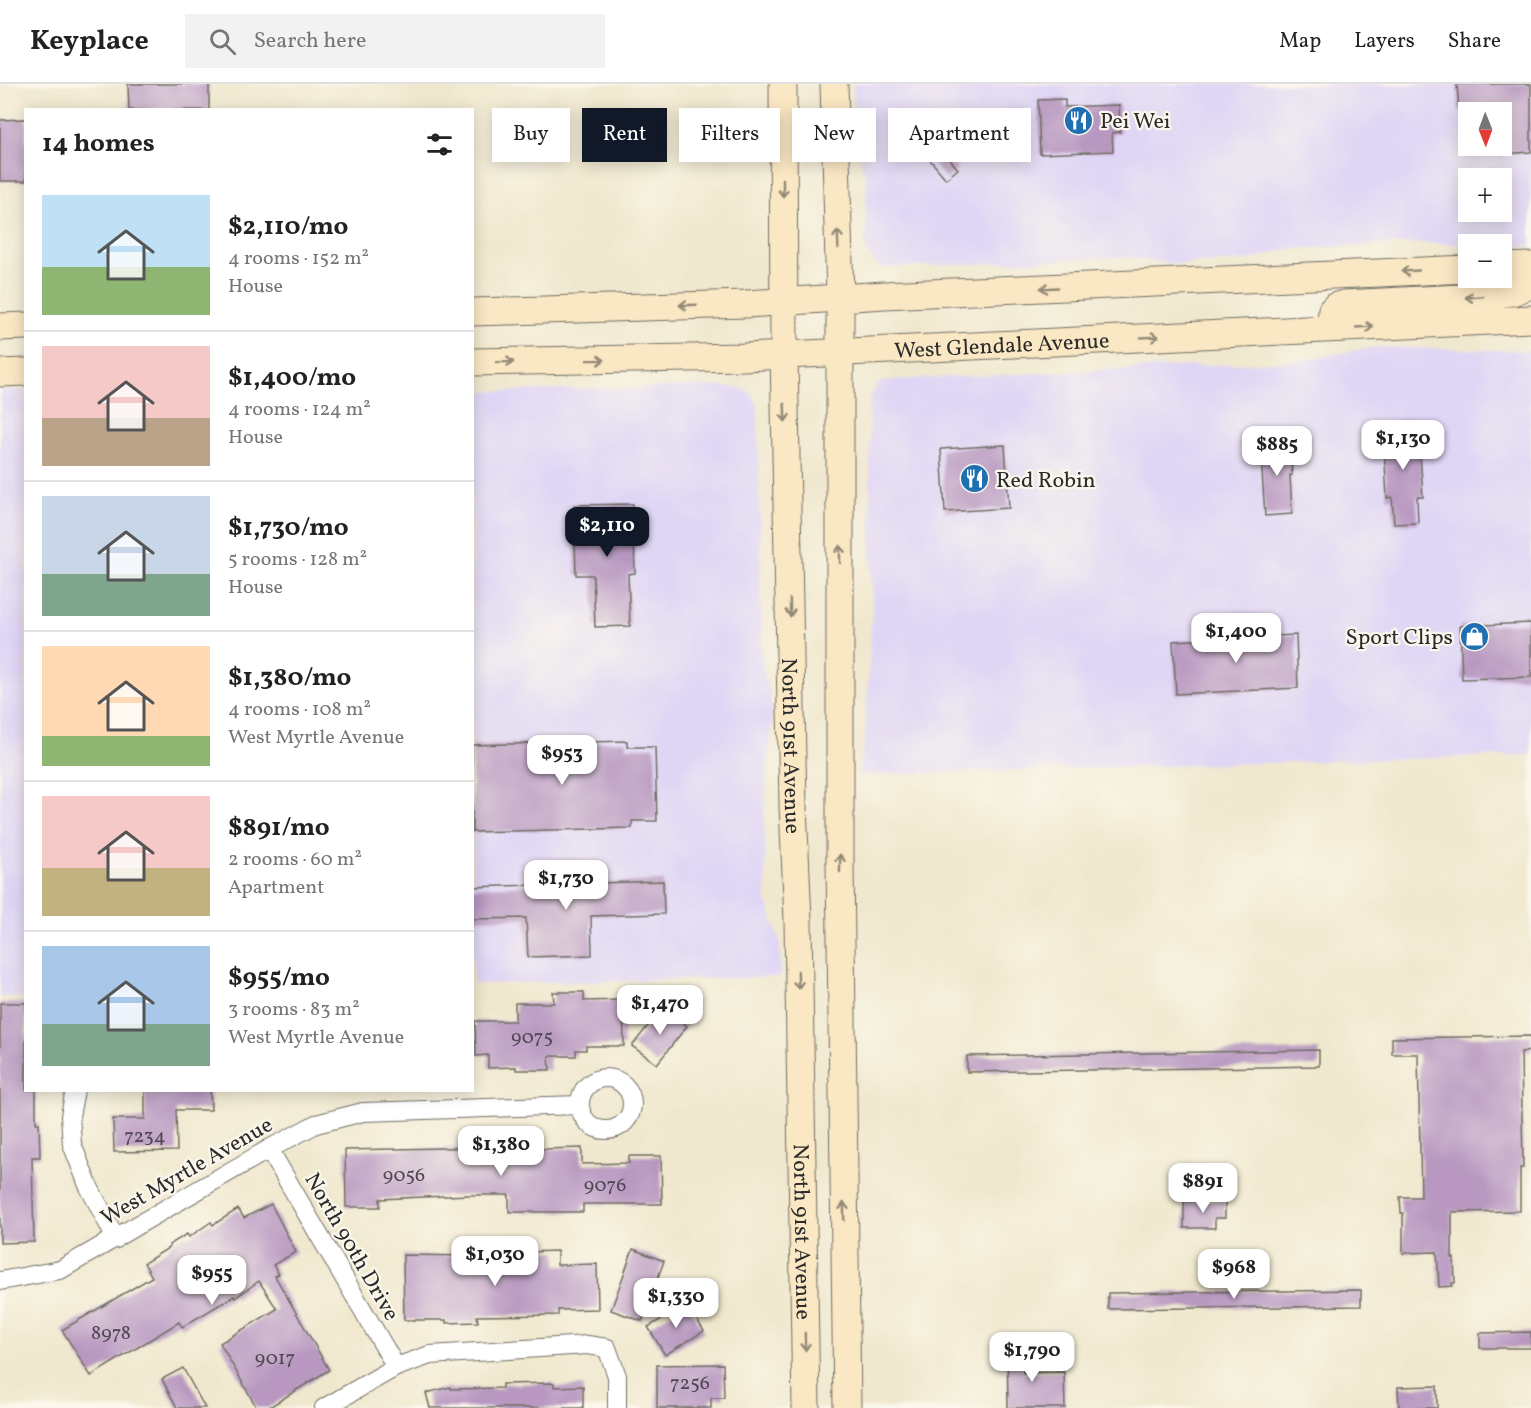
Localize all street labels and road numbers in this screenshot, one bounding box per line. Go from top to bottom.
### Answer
street label: West Glendale Avenue [893,326,1110,368]
street label: North 91st Avenue [772,658,807,835]
street label: West Myrtle Avenue [96,1110,279,1234]
street label: North 91st Avenue [784,1144,818,1320]
street label: North 90th Drive [296,1167,406,1327]

